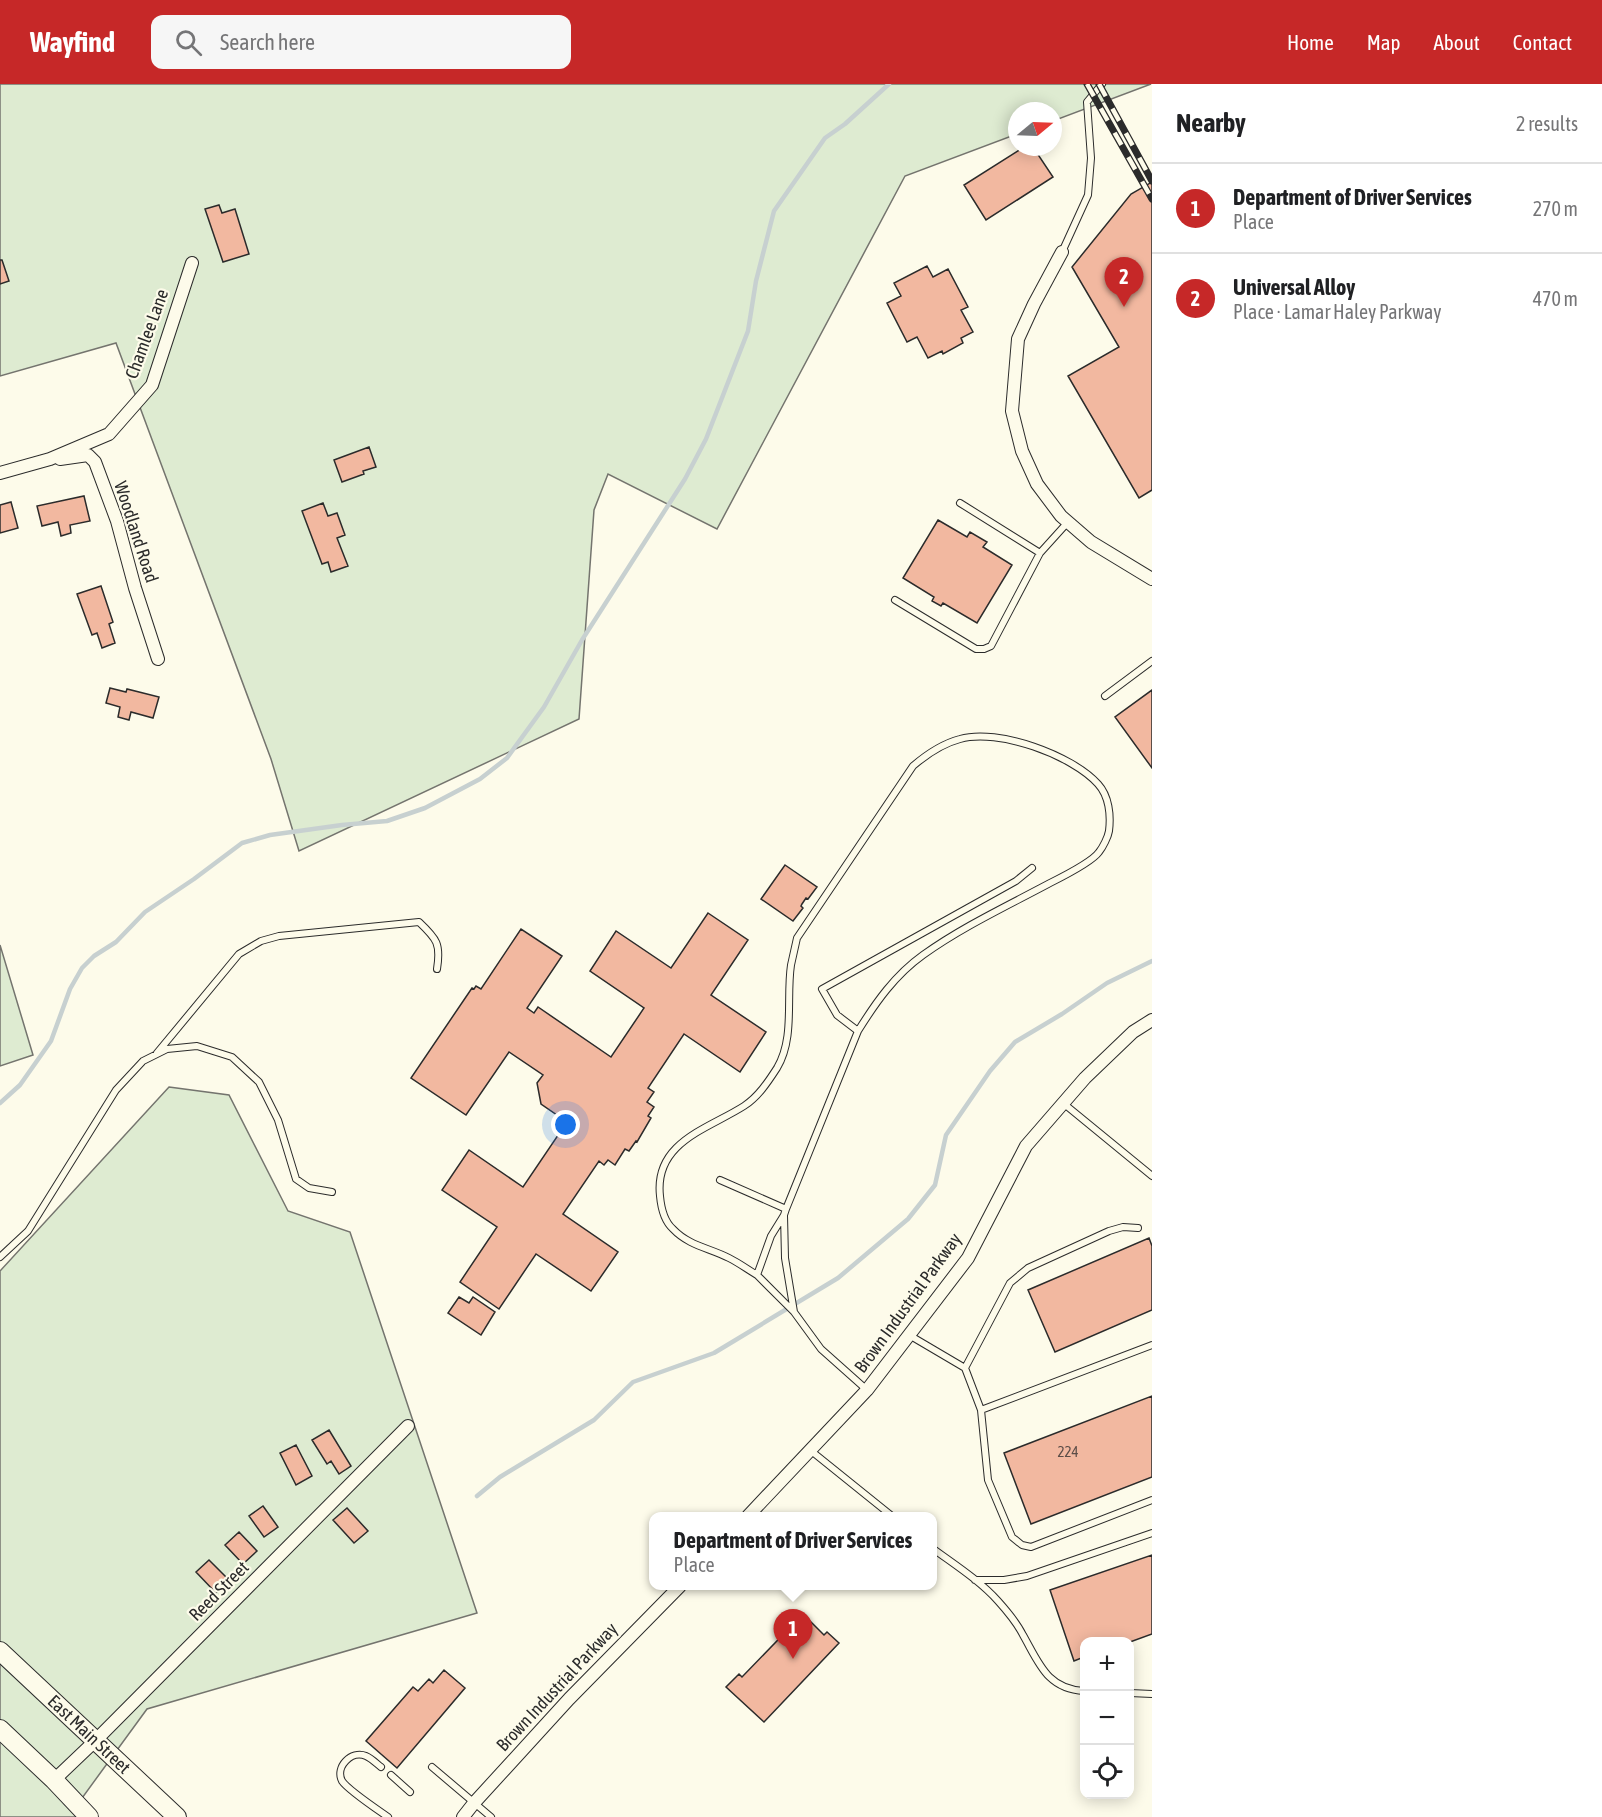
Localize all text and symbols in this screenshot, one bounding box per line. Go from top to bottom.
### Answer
search box [151,15,571,69]
text: Wayfind [30,26,115,58]
icon: search [172,26,205,59]
text: Search here [220,29,315,55]
text: Home [1287,30,1334,54]
text: Map [1367,30,1401,54]
text: About [1434,30,1480,54]
text: Contact [1513,30,1572,54]
north arrow [1008,102,1062,156]
text: Nearby [1176,108,1246,138]
text: 2 results [1516,112,1578,135]
text: Department of Driver Services [1233,184,1472,210]
text: 1 [1191,197,1200,220]
text: 270 m [1533,197,1578,220]
text: Place [1233,210,1274,233]
pin: 2 [1104,258,1144,307]
text: Universal Alloy [1233,274,1355,300]
street label: Chamlee Lane [121,286,172,381]
text: 2 [1191,287,1200,310]
text: 470 m [1533,287,1578,310]
text: Place · Lamar Haley Parkway [1233,300,1442,323]
street label: Woodland Road [110,479,163,585]
your location [551,1110,580,1139]
street label: Brown Industrial Parkway [850,1229,965,1377]
house number: 224 [1057,1443,1079,1460]
popup [649,1512,937,1590]
text: Department of Driver Services [674,1527,912,1553]
text: Place [674,1553,714,1576]
street label: Reed Street [184,1556,253,1625]
pin: 1 [774,1610,812,1659]
street label: Brown Industrial Parkway [492,1618,621,1755]
map controls [1080,1637,1134,1799]
button: + [1080,1637,1134,1691]
street label: East Main Street [44,1690,135,1778]
button: − [1080,1691,1134,1745]
button: locate [1080,1745,1134,1799]

